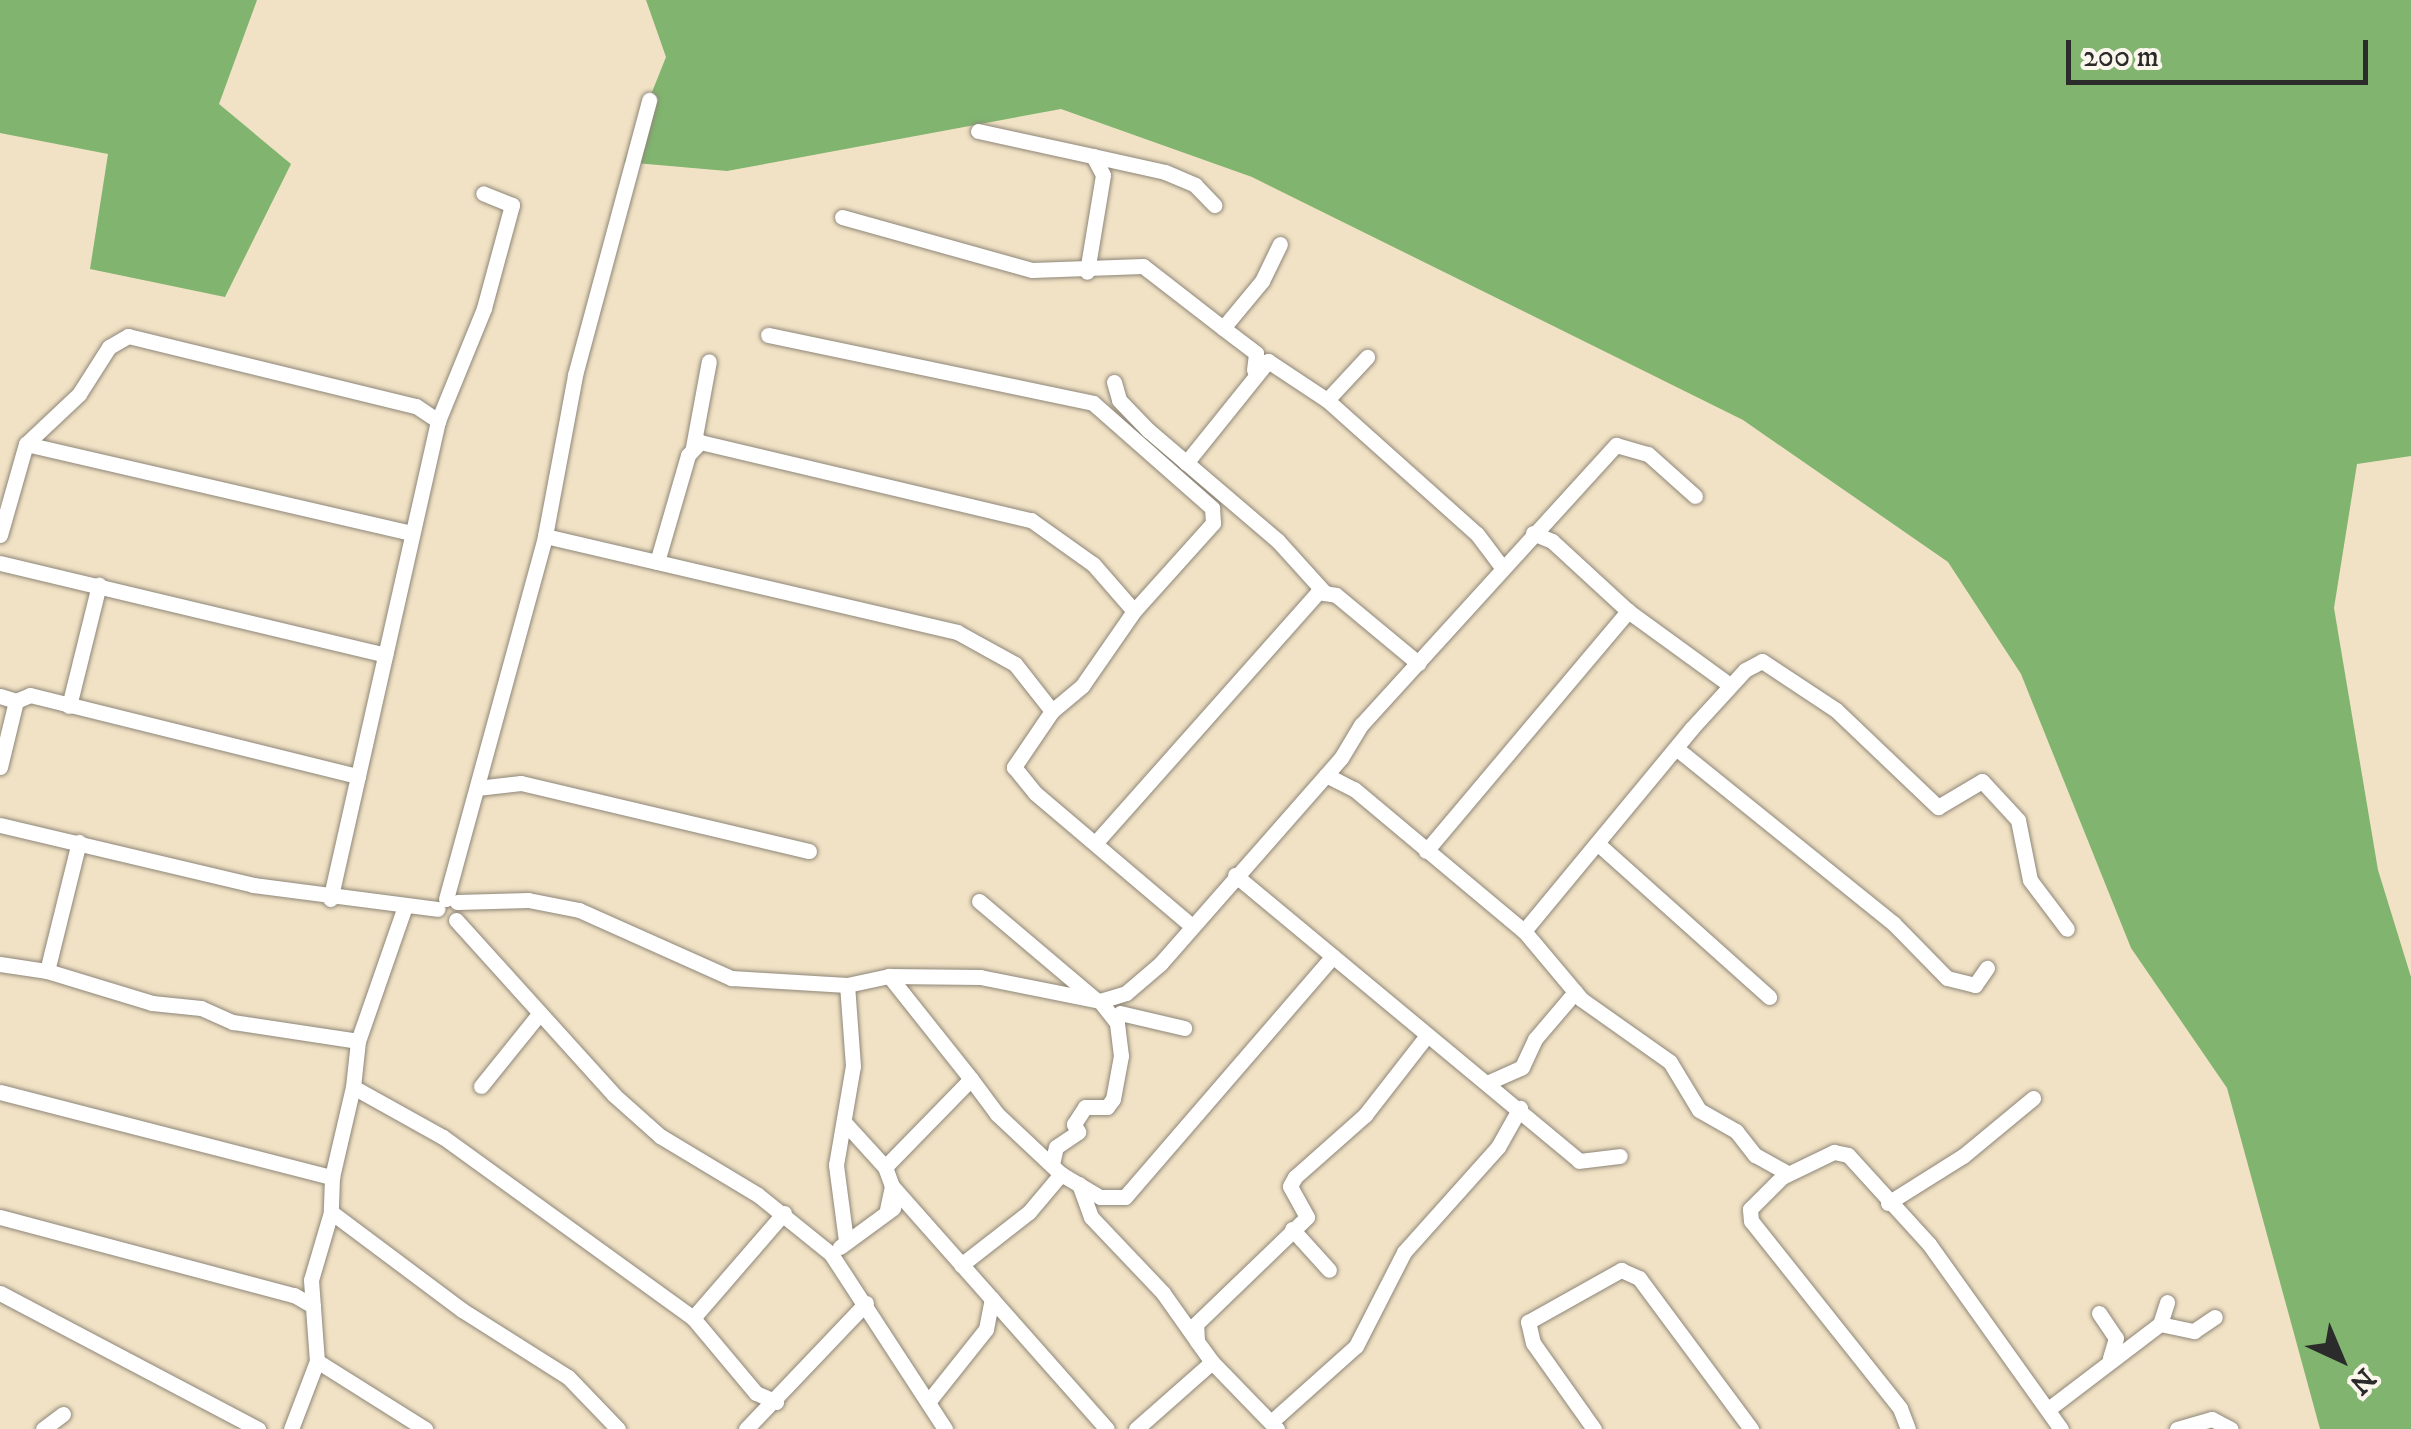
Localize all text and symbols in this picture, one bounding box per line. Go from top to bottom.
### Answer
scale bar [2071,20,2374,82]
text: 200 m [2083,39,2159,76]
north arrow [2291,1309,2391,1409]
text: N [2342,1360,2383,1402]

